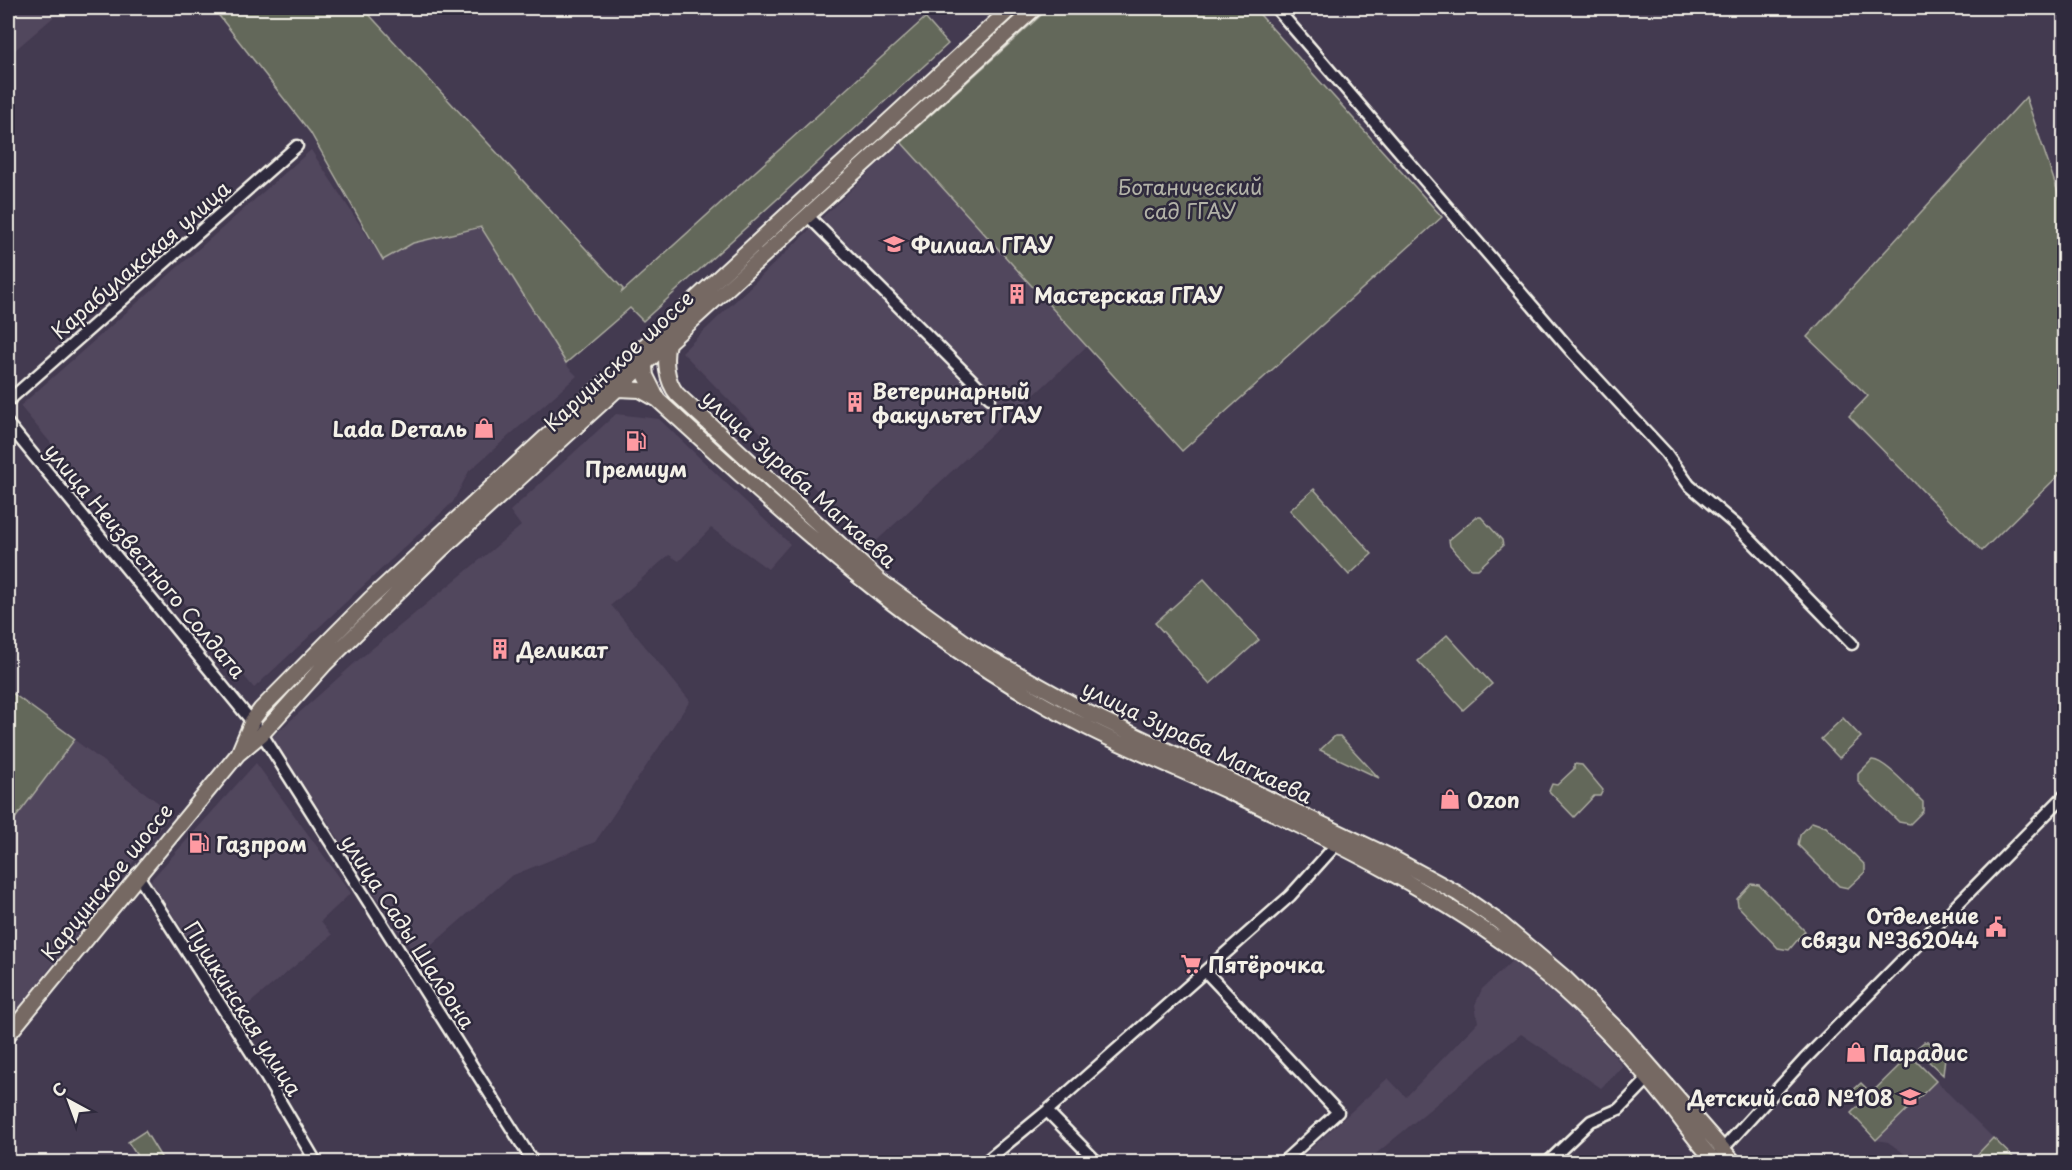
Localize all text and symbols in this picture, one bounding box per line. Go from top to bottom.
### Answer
park label: Ботанический сад ГГАУ [1118,170,1262,226]
street label: Карабулакская улица [43,171,237,346]
place label: Филиал ГГАУ [911,228,1054,260]
school or university icon: Филиал ГГАУ [882,232,906,256]
place label: Мастерская ГГАУ [1034,278,1224,310]
street label: Карцинское шоссе [536,282,700,438]
building icon: Мастерская ГГАУ [1005,282,1029,306]
place label: Ветеринарный факультет ГГАУ [872,374,1043,430]
street label: улица Зураба Магкаева [695,381,905,575]
building icon: Ветеринарный факультет ГГАУ [843,390,867,414]
place label: Lada Dеталь [332,412,467,444]
shop icon: Lada Dеталь [472,416,496,440]
fuel station icon: Премиум [624,429,648,453]
street label: улица Неизвестного Солдата [38,435,255,685]
place label: Премиум [585,452,687,484]
place label: Деликат [516,633,609,665]
building icon: Деликат [488,637,512,661]
street label: улица Зураба Магкаева [1077,671,1319,811]
place label: Ozon [1467,783,1520,815]
shop icon: Ozon [1438,787,1462,811]
street label: Карцинское шоссе [32,795,180,967]
place label: Газпром [216,827,307,859]
street label: улица Сады Шалдона [334,827,484,1035]
fuel station icon: Газпром [187,831,211,855]
place label: Отделение связи №362044 [1801,899,1979,955]
street label: Пушкинская улица [177,914,311,1102]
public building icon: Отделение связи №362044 [1984,915,2008,939]
place label: Пятёрочка [1208,948,1325,980]
supermarket icon: Пятёрочка [1179,952,1203,976]
place label: Парадис [1873,1036,1968,1068]
shop icon: Парадис [1844,1040,1868,1064]
north arrow [39,1071,99,1131]
text: С [46,1076,71,1102]
place label: Детский сад №108 [1687,1081,1893,1113]
school or university icon: Детский сад №108 [1898,1085,1922,1109]

